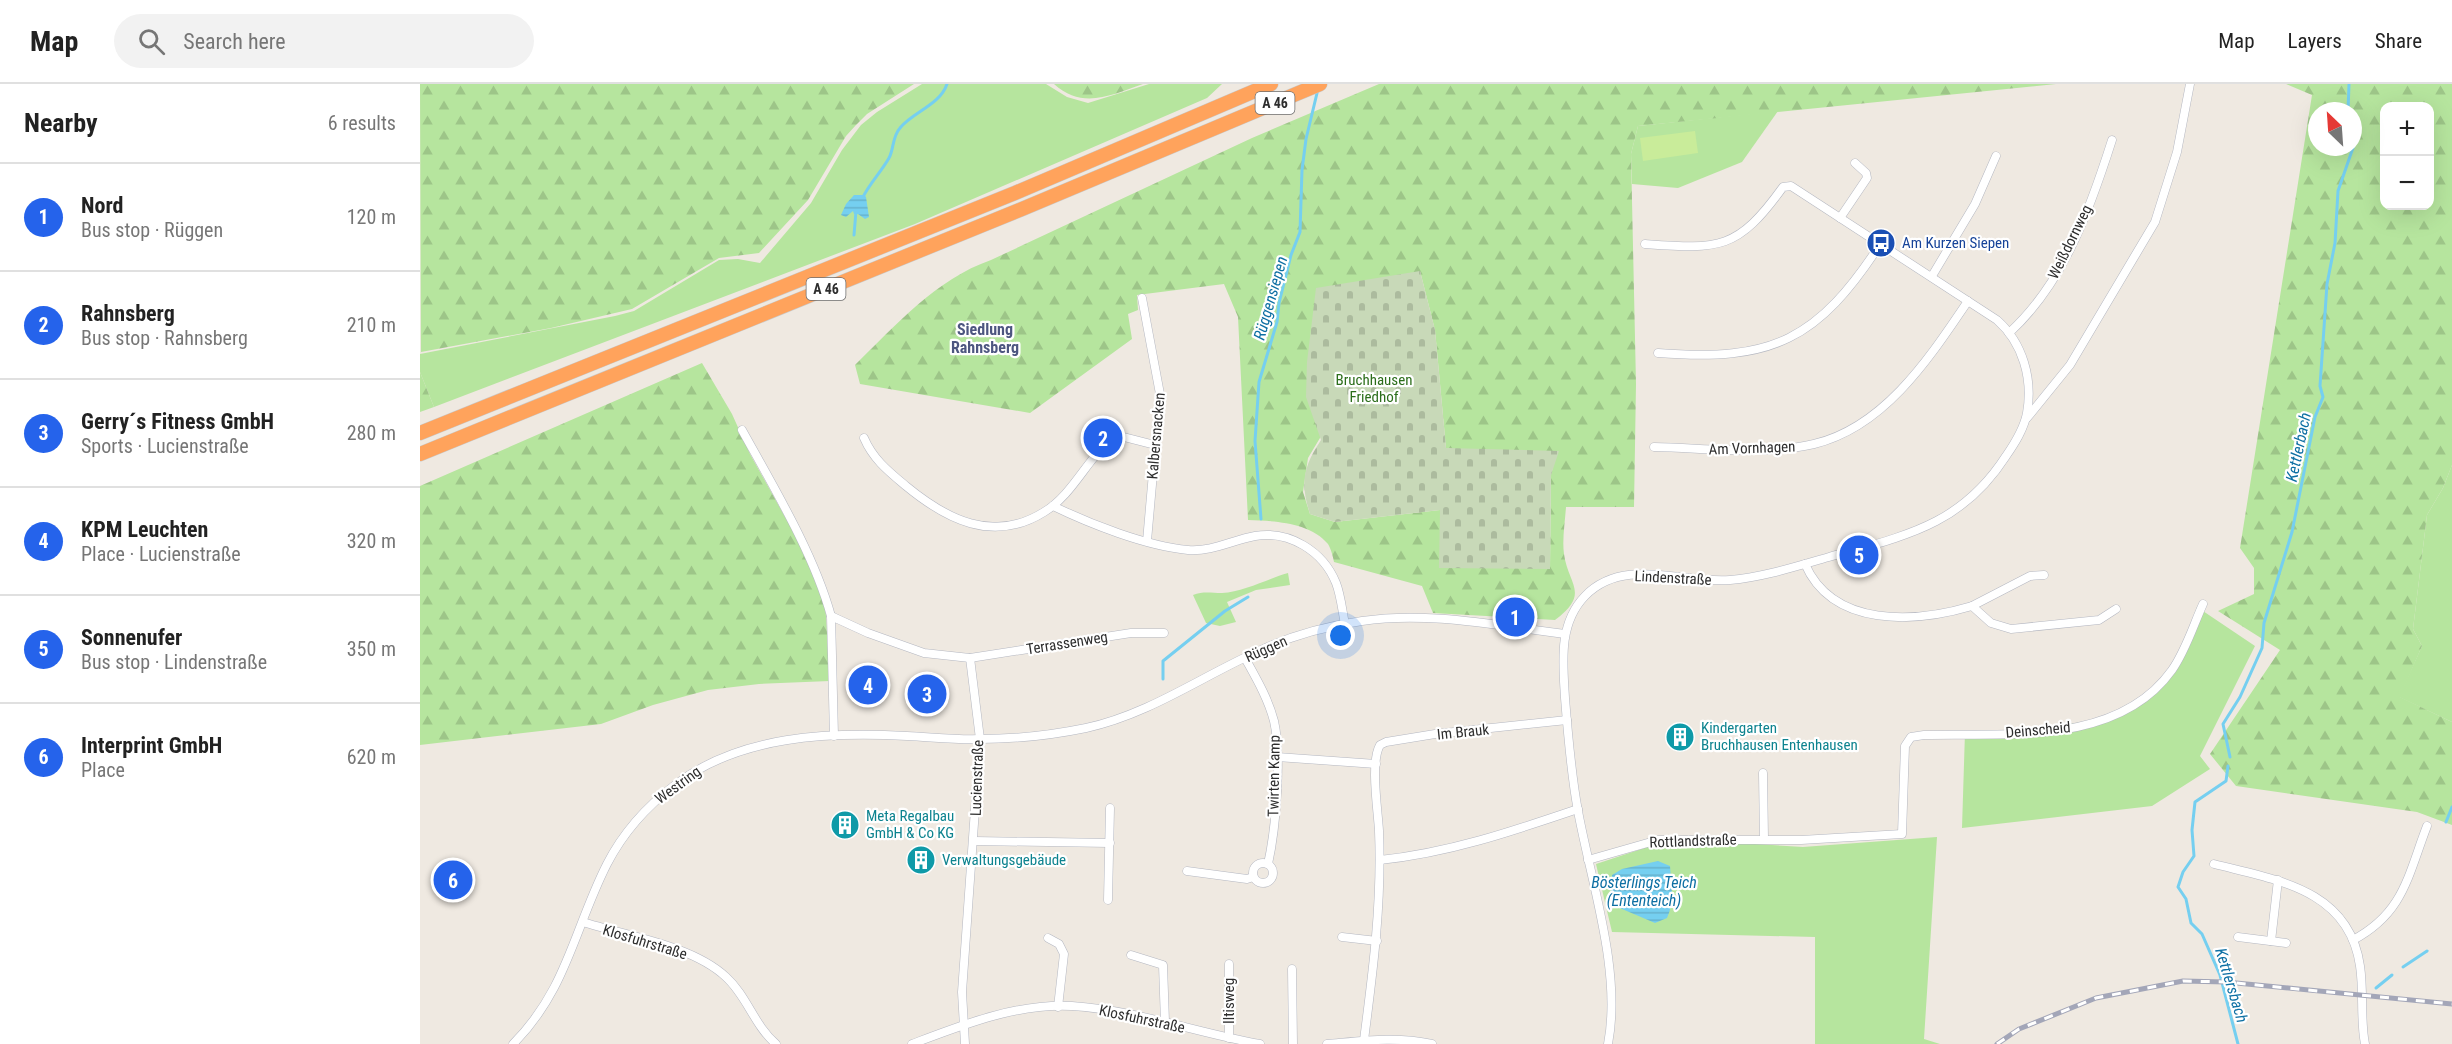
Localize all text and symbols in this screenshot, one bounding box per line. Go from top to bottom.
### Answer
search box [114,14,534,68]
text: Map [30,25,78,58]
icon: search [135,25,168,58]
text: Search here [183,29,286,54]
text: Map [2218,29,2255,53]
text: Layers [2288,29,2342,53]
text: Share [2375,29,2422,53]
road number: A 46 [1256,92,1294,114]
north arrow [2308,102,2362,156]
map controls [2380,102,2434,210]
button: + [2380,102,2434,156]
text: Nearby [24,108,98,138]
text: 6 results [328,111,396,135]
button: − [2380,156,2434,210]
text: Nord [81,193,123,218]
street label: Weißdornweg [2044,202,2096,282]
text: 1 [38,205,49,229]
text: 120 m [347,205,396,229]
text: Bus stop · Rüggen [81,218,223,242]
bus stop icon: Am Kurzen Siepen [1865,227,1897,259]
place label: Am Kurzen Siepen [1902,234,2009,252]
water label: Rüggensiepen [1249,254,1291,342]
road number: A 46 [806,278,846,300]
text: Rahnsberg [81,301,175,326]
text: 2 [38,313,49,337]
text: 210 m [347,313,396,337]
district label: Siedlung Rahnsberg [951,320,1019,357]
text: Bus stop · Rahnsberg [81,326,248,350]
park label: Bruchhausen Friedhof [1336,371,1413,406]
street label: Kalbersnacken [1143,392,1169,480]
text: Gerry´s Fitness GmbH [81,409,274,434]
water label: Kettlerbach [2282,411,2315,483]
pin: 2 [1084,416,1122,460]
text: 3 [38,421,49,445]
text: 280 m [347,421,396,445]
text: Sports · Lucienstraße [81,434,249,458]
street label: Am Vornhagen [1708,437,1796,459]
text: KPM Leuchten [81,517,208,542]
text: 4 [38,529,49,553]
text: 320 m [347,529,396,553]
pin: 5 [1840,532,1878,578]
text: Place · Lucienstraße [81,542,241,566]
street label: Lindenstraße [1634,567,1712,589]
pin: 1 [1496,594,1534,640]
your location [1326,621,1355,650]
text: Sonnenufer [81,625,182,650]
street label: Terrassenweg [1025,628,1109,658]
street label: Rüggen [1242,632,1290,666]
text: 5 [38,637,49,661]
text: 350 m [347,637,396,661]
text: Bus stop · Lindenstraße [81,650,267,674]
pin: 4 [848,662,888,708]
pin: 3 [908,672,946,716]
street label: Deinscheid [2005,718,2071,742]
place label: Kindergarten Bruchhausen Entenhausen [1701,719,1858,754]
street label: Im Brauk [1436,720,1490,744]
building icon: Kindergarten Bruchhausen Entenhausen [1664,721,1696,753]
text: Interprint GmbH [81,733,222,758]
street label: Twirten Kamp [1264,735,1284,817]
street label: Lucienstraße [967,740,987,816]
text: 6 [38,745,49,769]
text: 620 m [347,745,396,769]
text: Place [81,758,125,782]
street label: Westring [652,762,704,808]
place label: Meta Regalbau GmbH & Co KG [866,807,954,842]
building icon: Meta Regalbau GmbH & Co KG [829,809,861,841]
street label: Rottlandstraße [1649,830,1737,852]
building icon: Verwaltungsgebäude [905,844,937,876]
place label: Verwaltungsgebäude [942,851,1066,869]
pin: 6 [434,858,472,902]
water label: Bösterlings Teich (Ententeich) [1591,873,1697,910]
street label: Klosfuhrstraße [601,921,689,963]
water label: Kettlersbach [2211,945,2252,1025]
street label: Iltisweg [1220,978,1238,1024]
street label: Klosfuhrstraße [1097,1001,1187,1037]

